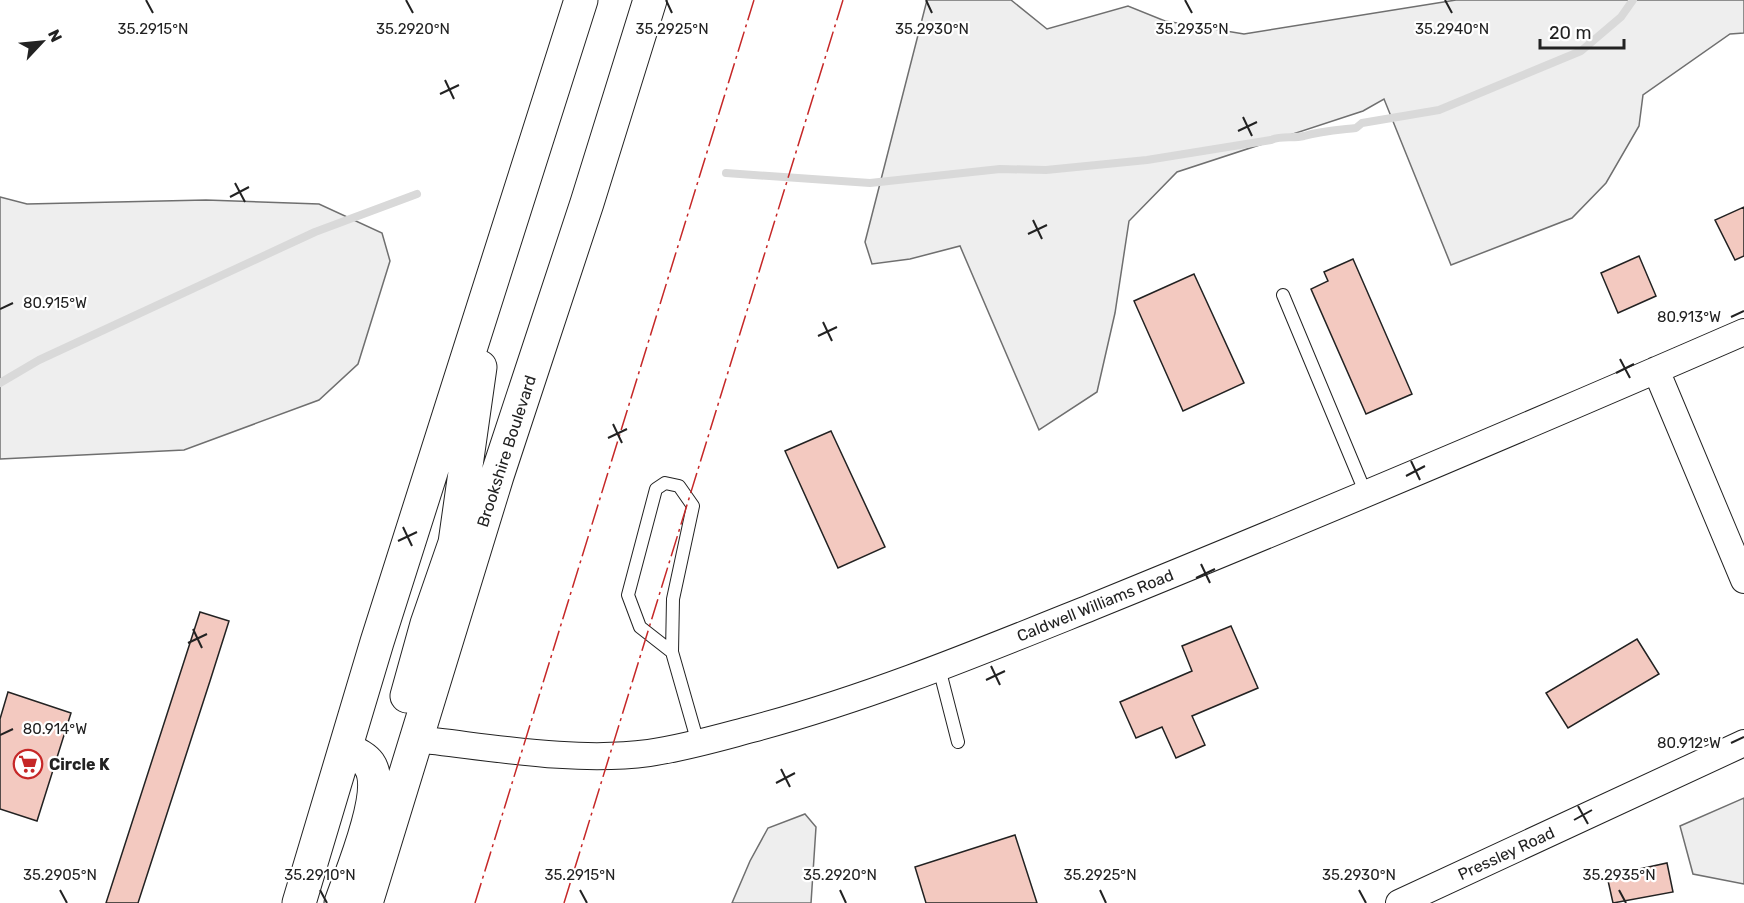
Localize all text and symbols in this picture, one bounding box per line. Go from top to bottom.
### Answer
north arrow [12,12,72,72]
scale bar [1540,12,1624,50]
text: 35.2915°N [118,20,188,38]
text: 35.2920°N [376,20,450,38]
text: 35.2925°N [635,20,709,38]
text: 35.2930°N [895,20,969,38]
text: 35.2935°N [1155,20,1229,38]
text: 35.2940°N [1415,20,1489,38]
text: 20 m [1549,22,1591,44]
text: N [44,26,66,45]
text: 80.915°W [23,294,87,312]
text: 80.913°W [1657,308,1721,326]
street label: Brookshire Boulevard [473,373,540,529]
street label: Caldwell Williams Road [1014,565,1176,646]
text: 80.914°W [23,720,87,738]
text: 80.912°W [1657,734,1721,752]
supermarket icon: Circle K [12,748,44,780]
place label: Circle K [49,755,110,774]
street label: Pressley Road [1455,823,1557,884]
text: 35.2905°N [23,866,97,884]
text: 35.2910°N [284,866,356,884]
text: 35.2915°N [545,866,615,884]
text: 35.2920°N [803,866,877,884]
text: 35.2925°N [1063,866,1137,884]
text: 35.2930°N [1322,866,1396,884]
text: 35.2935°N [1582,866,1656,884]

